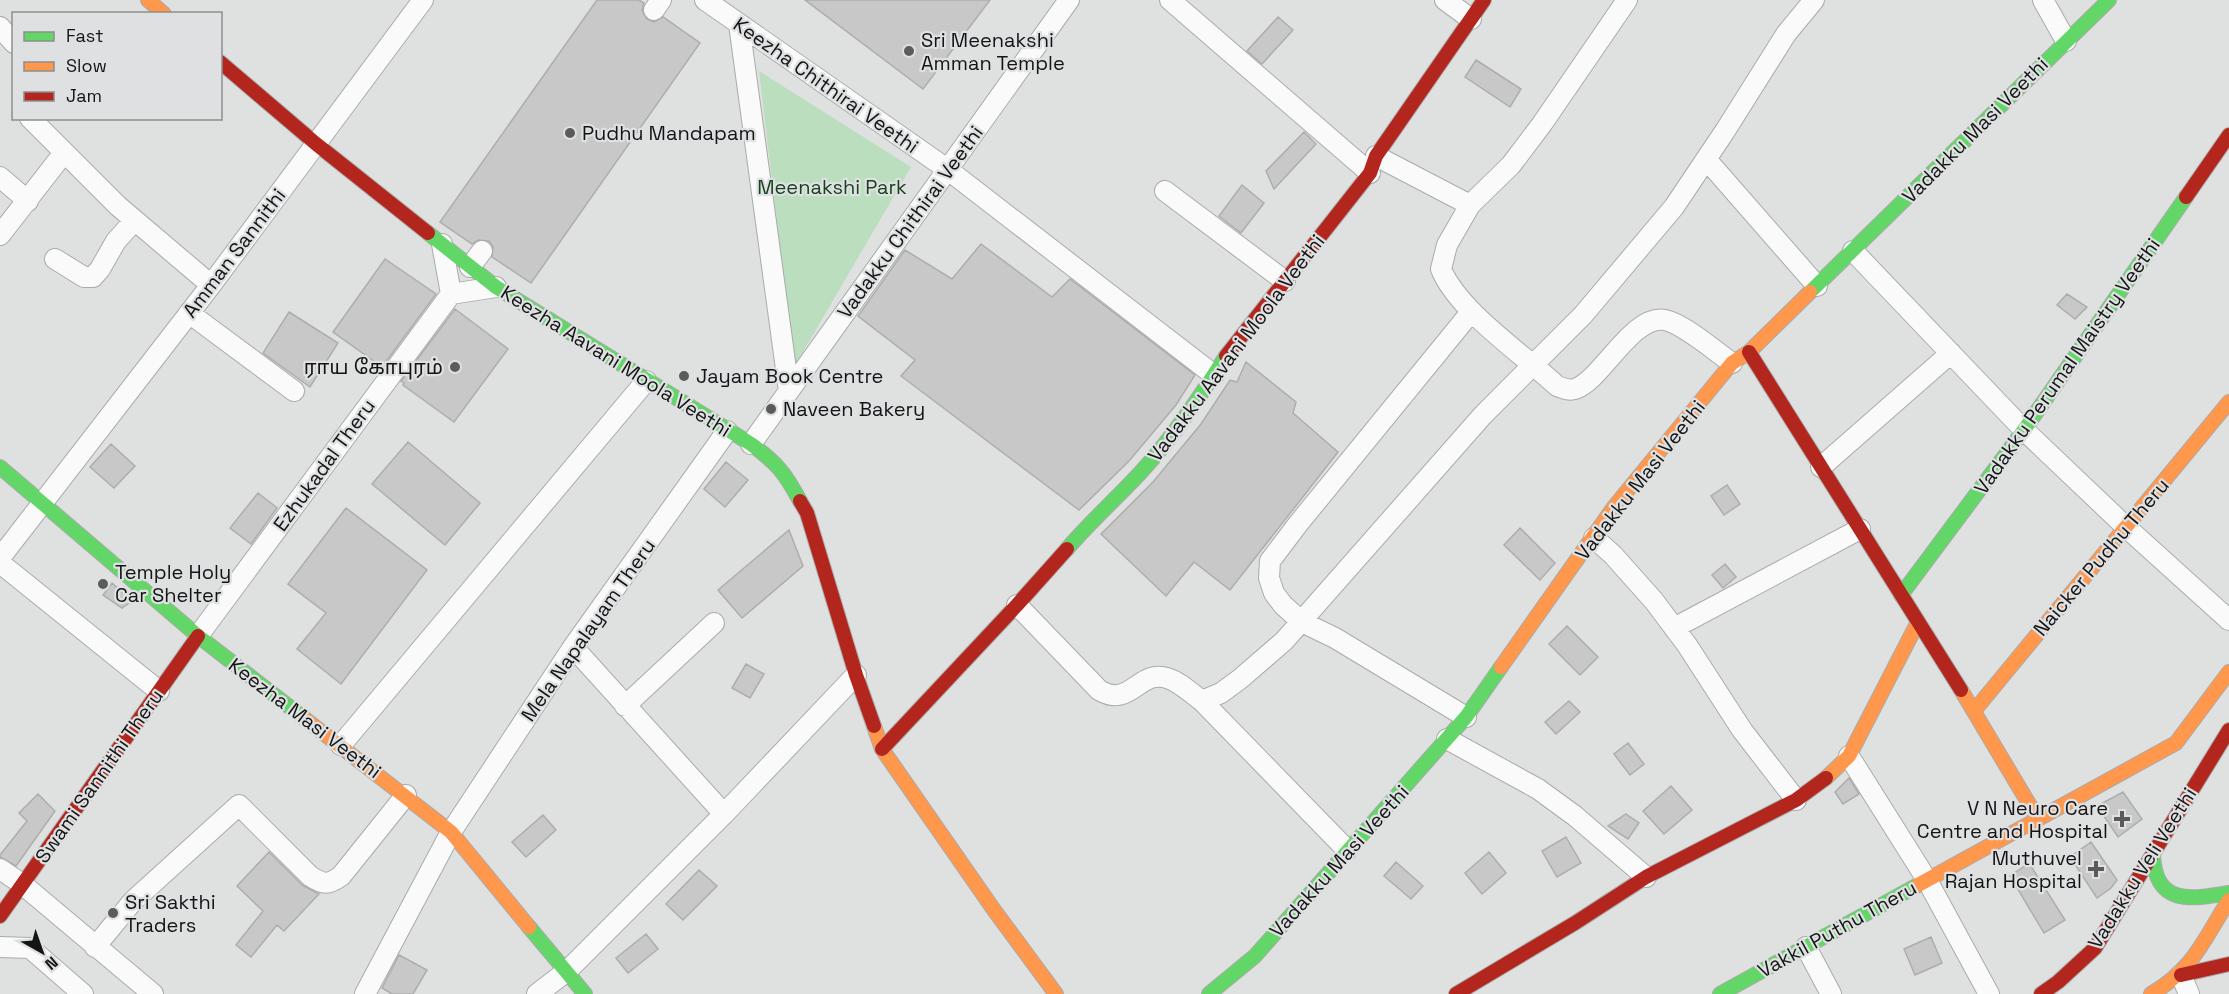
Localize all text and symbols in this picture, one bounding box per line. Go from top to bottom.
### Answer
street label: Keezha Chithirai Veethi [728,11,924,159]
legend [12,12,222,120]
text: Fast [66,24,103,47]
place label: Sri Meenakshi Amman Temple [921,27,1065,76]
marker: Sri Meenakshi Amman Temple [902,44,916,58]
street label: Vadakku Masi Veethi [1896,51,2054,209]
text: Slow [66,54,107,77]
text: Jam [66,84,102,107]
place label: Pudhu Mandapam [582,120,756,146]
street label: Vadakku Chithirai Veethi [831,120,989,324]
marker: Pudhu Mandapam [563,126,577,140]
park label: Meenakshi Park [757,174,907,200]
street label: Amman Sannithi [177,183,291,323]
street label: Vadakku Aavani Moola Veethi [1142,229,1330,467]
street label: Vadakku Perumal Maistry Veethi [1968,233,2166,499]
street label: Keezha Aavani Moola Veethi [496,279,736,443]
place label: ராய கோபுரம் [304,354,443,380]
marker: ராய கோபுரம் [448,360,462,374]
place label: Jayam Book Centre [696,363,883,389]
marker: Jayam Book Centre [677,369,691,383]
street label: Ezhukadal Theru [267,394,381,536]
street label: Vadakku Masi Veethi [1569,395,1711,565]
place label: Naveen Bakery [783,396,925,422]
marker: Naveen Bakery [764,402,778,416]
street label: Naicker Pudhu Theru [2027,473,2175,641]
street label: Mela Napalayam Theru [515,534,661,726]
place label: Temple Holy Car Shelter [115,559,231,608]
marker: Temple Holy Car Shelter [96,577,110,591]
street label: Keezha Masi Veethi [223,652,387,784]
street label: Swami Sannithi Theru [29,684,169,868]
street label: Vadakku Masi Veethi [1264,779,1414,943]
street label: Vadakku Veli Veethi [2082,783,2202,953]
place label: V N Neuro Care Centre and Hospital [1917,795,2108,844]
marker: V N Neuro Care Centre and Hospital [2113,810,2131,828]
place label: Muthuvel Rajan Hospital [1945,845,2082,894]
marker: Muthuvel Rajan Hospital [2087,860,2105,878]
street label: Vakkil Puthu Theru [1753,875,1921,983]
place label: Sri Sakthi Traders [125,889,216,938]
marker: Sri Sakthi Traders [106,906,120,920]
north arrow [12,922,72,982]
text: N [40,952,62,975]

